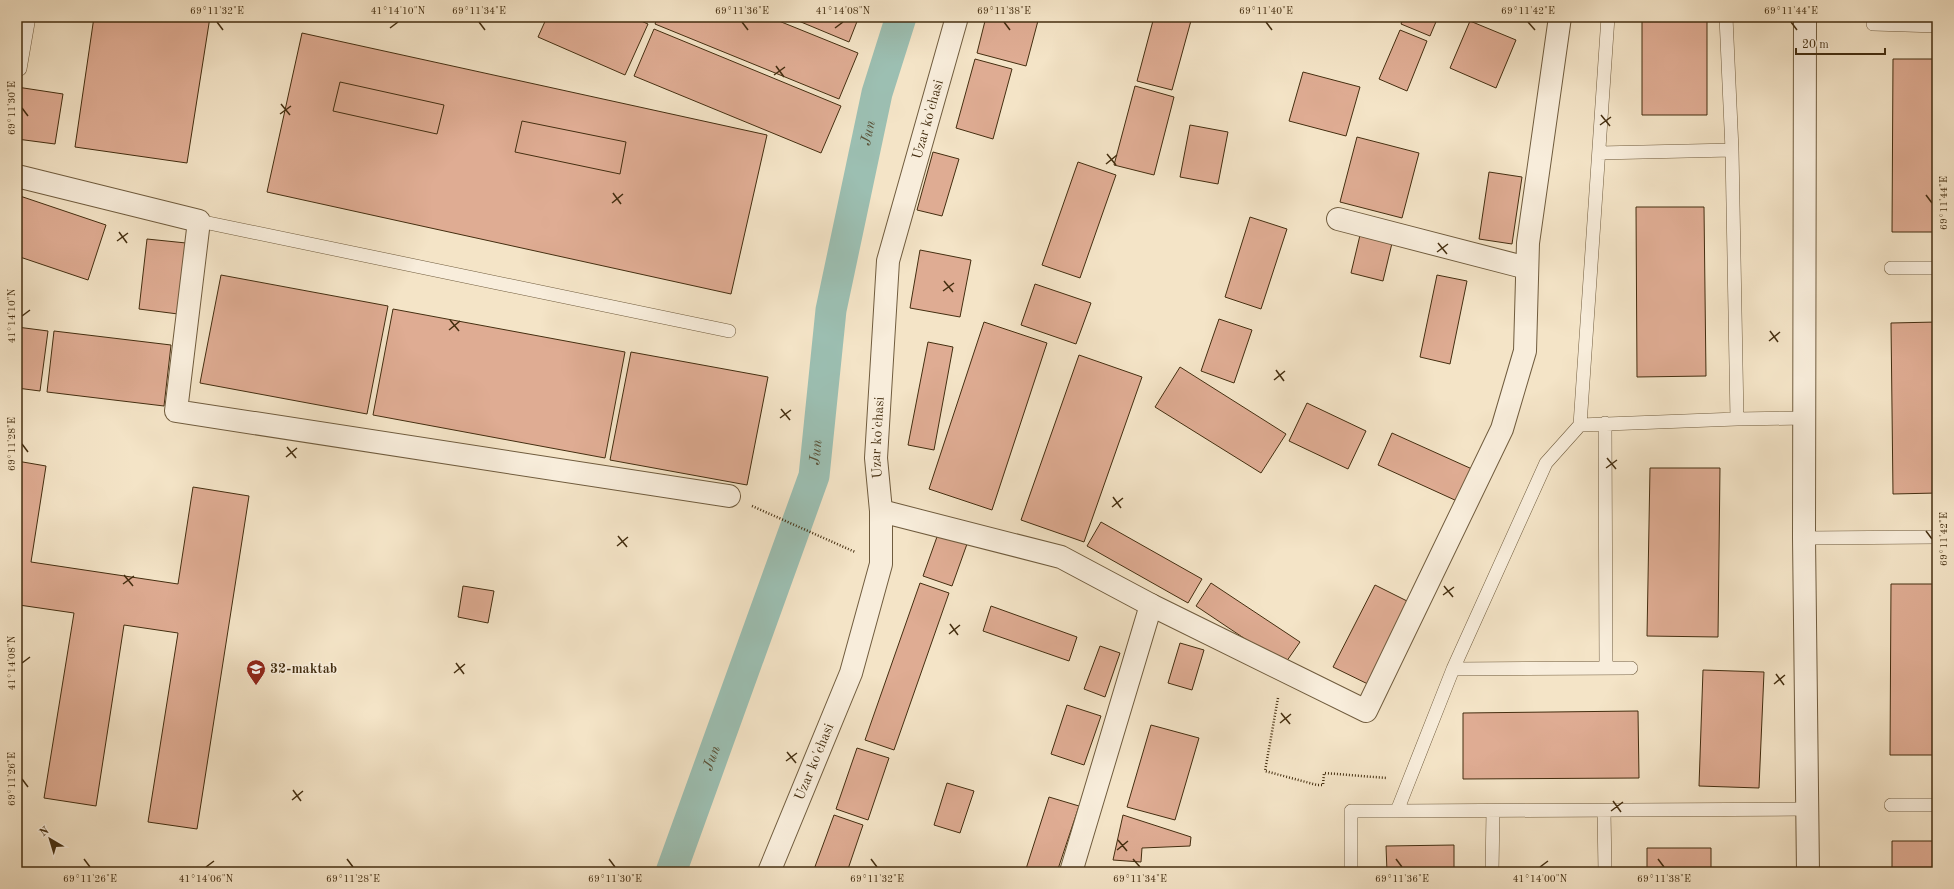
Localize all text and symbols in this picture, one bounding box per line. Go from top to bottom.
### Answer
text: 69°11'32"E [190,6,244,16]
text: 41°14'10"N [371,6,426,16]
text: 69°11'34"E [452,6,506,16]
text: 69°11'36"E [715,6,769,16]
text: 41°14'08"N [816,6,871,16]
text: 69°11'38"E [977,6,1031,16]
text: 69°11'40"E [1239,6,1293,16]
text: 69°11'42"E [1501,6,1555,16]
text: 69°11'44"E [1764,6,1818,16]
scale bar [1796,30,1885,56]
text: 20 m [1802,39,1829,51]
street label: Uzar ko'chasi [910,78,946,161]
text: 69°11'30"E [7,81,17,135]
water label: Jun [859,119,879,147]
text: 69°11'44"E [1939,176,1949,230]
text: 41°14'10"N [7,288,17,343]
street label: Uzar ko'chasi [869,396,887,479]
text: 69°11'28"E [7,417,17,471]
water label: Jun [808,438,825,465]
text: 69°11'42"E [1939,512,1949,566]
text: 41°14'08"N [7,635,17,690]
school or university icon: 32-maktab [245,658,267,686]
place label: 32-maktab [270,662,337,676]
street label: Uzar ko'chasi [792,721,836,802]
water label: Jun [701,743,724,773]
text: 69°11'26"E [7,752,17,806]
north arrow [30,819,70,859]
text: N [38,825,52,839]
text: 69°11'26"E [63,874,117,884]
text: 41°14'06"N [179,874,234,884]
text: 69°11'28"E [326,874,380,884]
text: 69°11'30"E [588,874,642,884]
text: 69°11'32"E [850,874,904,884]
text: 69°11'34"E [1113,874,1167,884]
text: 69°11'36"E [1375,874,1429,884]
text: 41°14'00"N [1513,874,1568,884]
text: 69°11'38"E [1637,874,1691,884]

